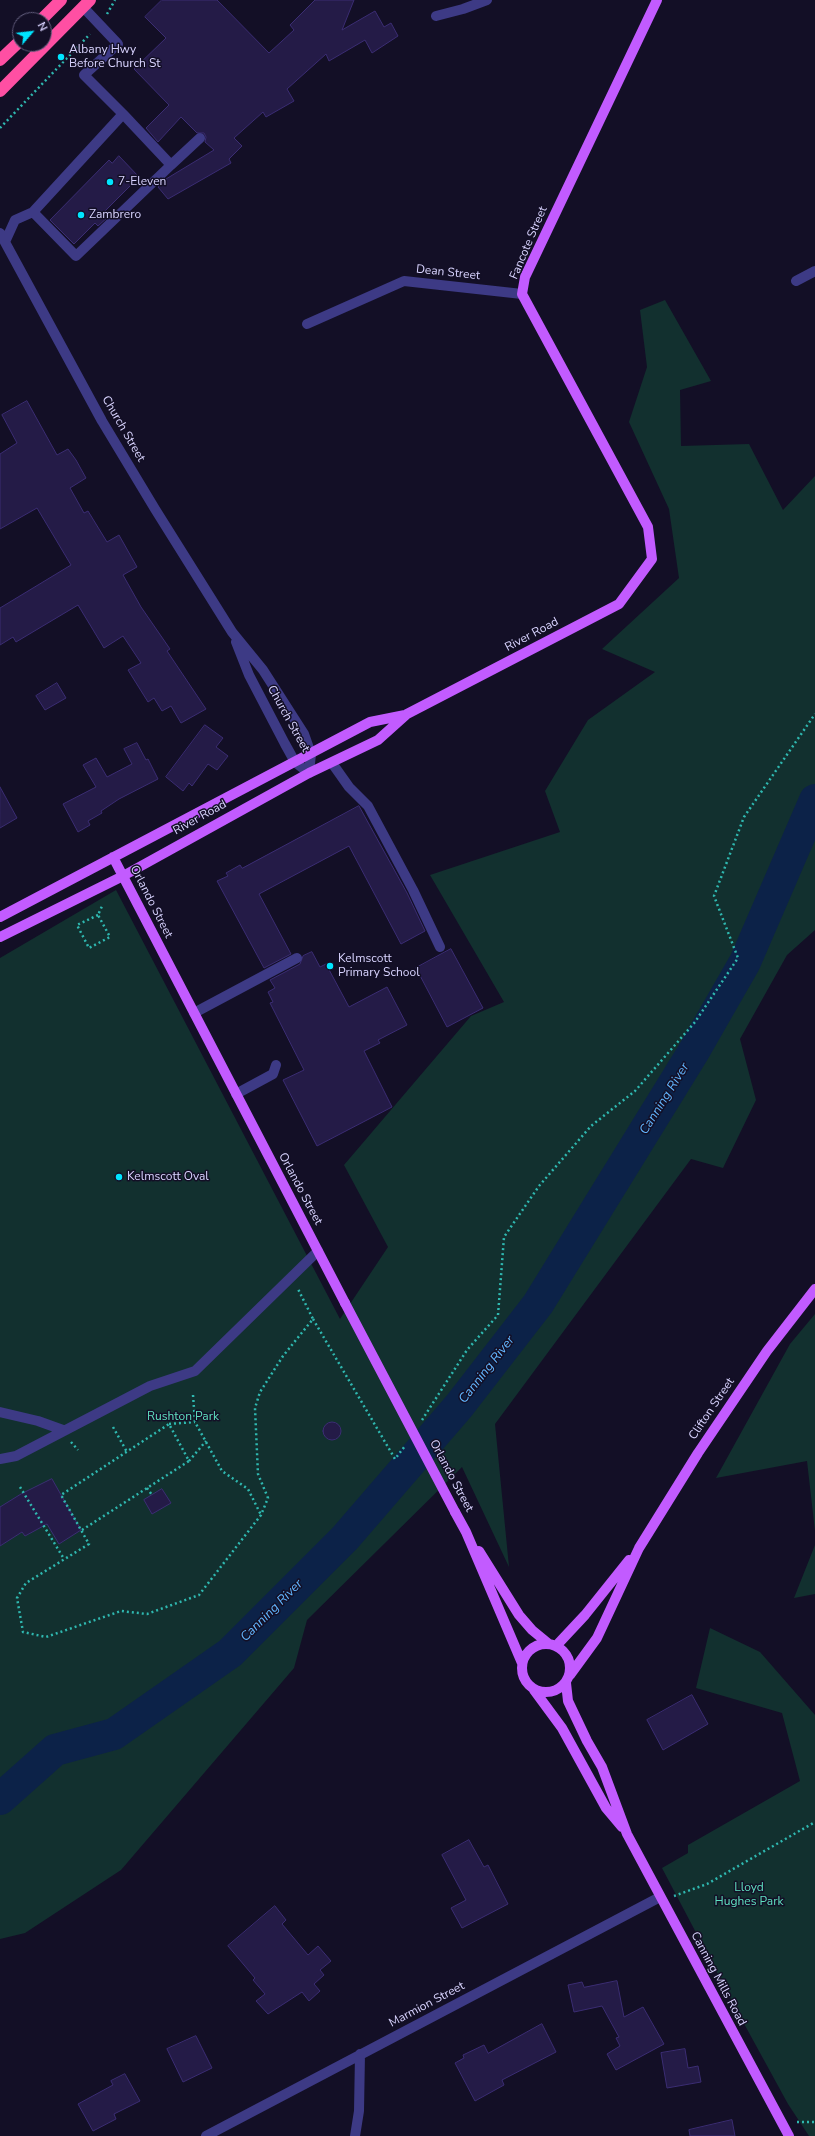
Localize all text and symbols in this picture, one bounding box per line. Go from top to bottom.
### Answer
north arrow [12,12,52,52]
text: N [34,19,51,34]
place label: Albany Hwy Before Church St [69,43,161,71]
marker: Albany Hwy Before Church St [56,52,66,62]
place label: 7-Eleven [118,175,166,189]
marker: 7-Eleven [105,177,115,187]
street label: Fancote Street [507,204,551,282]
place label: Zambrero [89,208,141,222]
marker: Zambrero [76,210,86,220]
street label: Dean Street [415,262,481,284]
street label: Church Street [98,393,148,465]
street label: River Road [503,615,561,655]
street label: Church Street [264,683,312,755]
street label: River Road [171,798,229,838]
street label: Orlando Street [126,863,176,941]
place label: Kelmscott Primary School [338,952,420,980]
marker: Kelmscott Primary School [325,961,335,971]
water label: Canning River [637,1060,693,1138]
street label: Orlando Street [275,1150,325,1228]
place label: Kelmscott Oval [127,1170,209,1184]
marker: Kelmscott Oval [114,1172,124,1182]
water label: Canning River [456,1333,518,1407]
street label: Clifton Street [686,1375,738,1443]
park label: Rushton Park [147,1410,219,1424]
street label: Orlando Street [426,1437,476,1515]
water label: Canning River [238,1577,306,1645]
park label: Lloyd Hughes Park [715,1881,783,1909]
street label: Canning Mills Road [687,1930,749,2028]
street label: Marmion Street [387,1979,467,2031]

